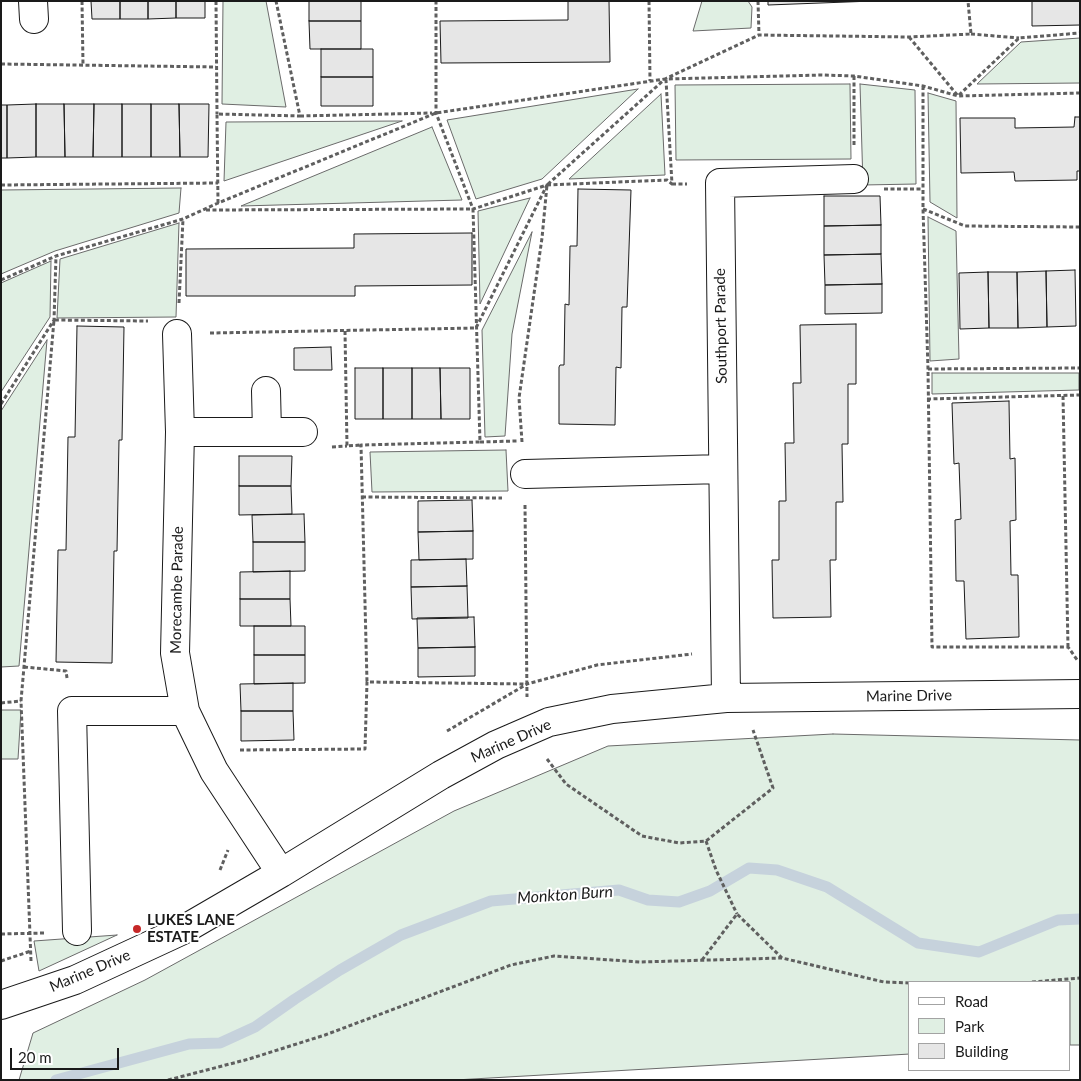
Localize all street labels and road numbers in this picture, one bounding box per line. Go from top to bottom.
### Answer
street label: Southport Parade [711,268,731,384]
street label: Morecambe Parade [167,526,187,654]
street label: Marine Drive [866,686,952,706]
street label: Marine Drive [468,715,554,767]
street label: Marine Drive [47,946,133,996]

